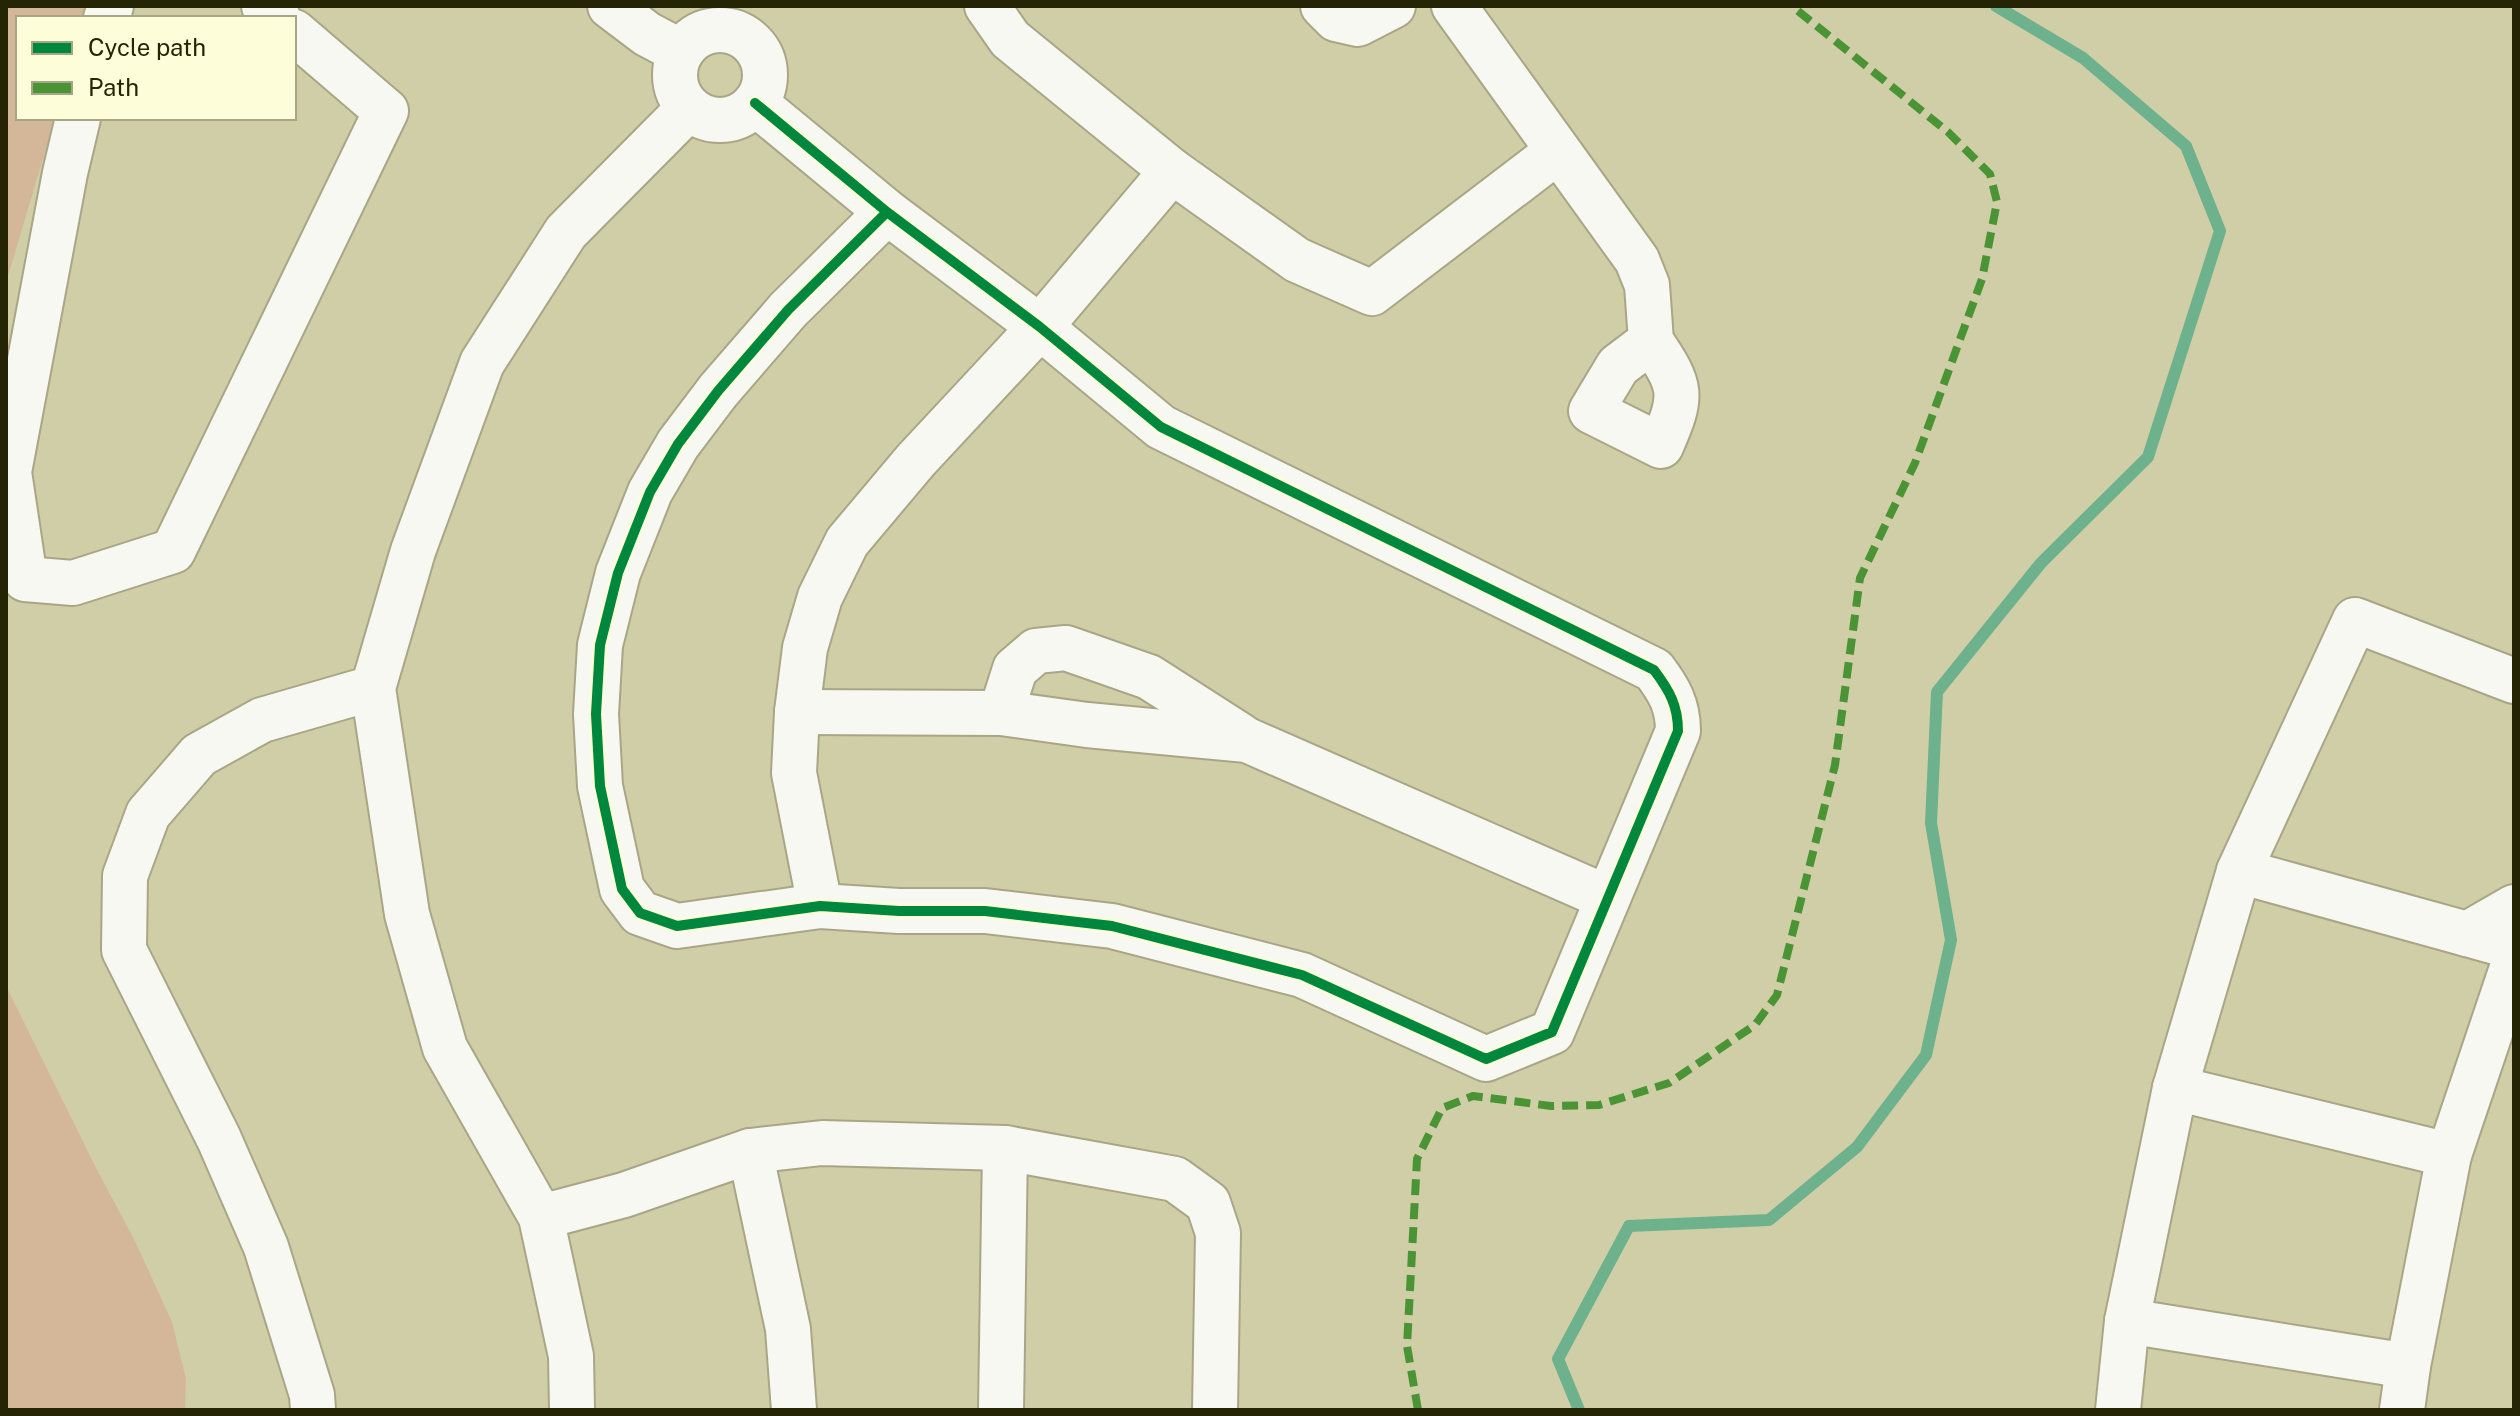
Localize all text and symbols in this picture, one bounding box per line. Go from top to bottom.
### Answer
legend [16,16,296,120]
text: Cycle path [88,33,206,61]
text: Path [88,73,139,101]

